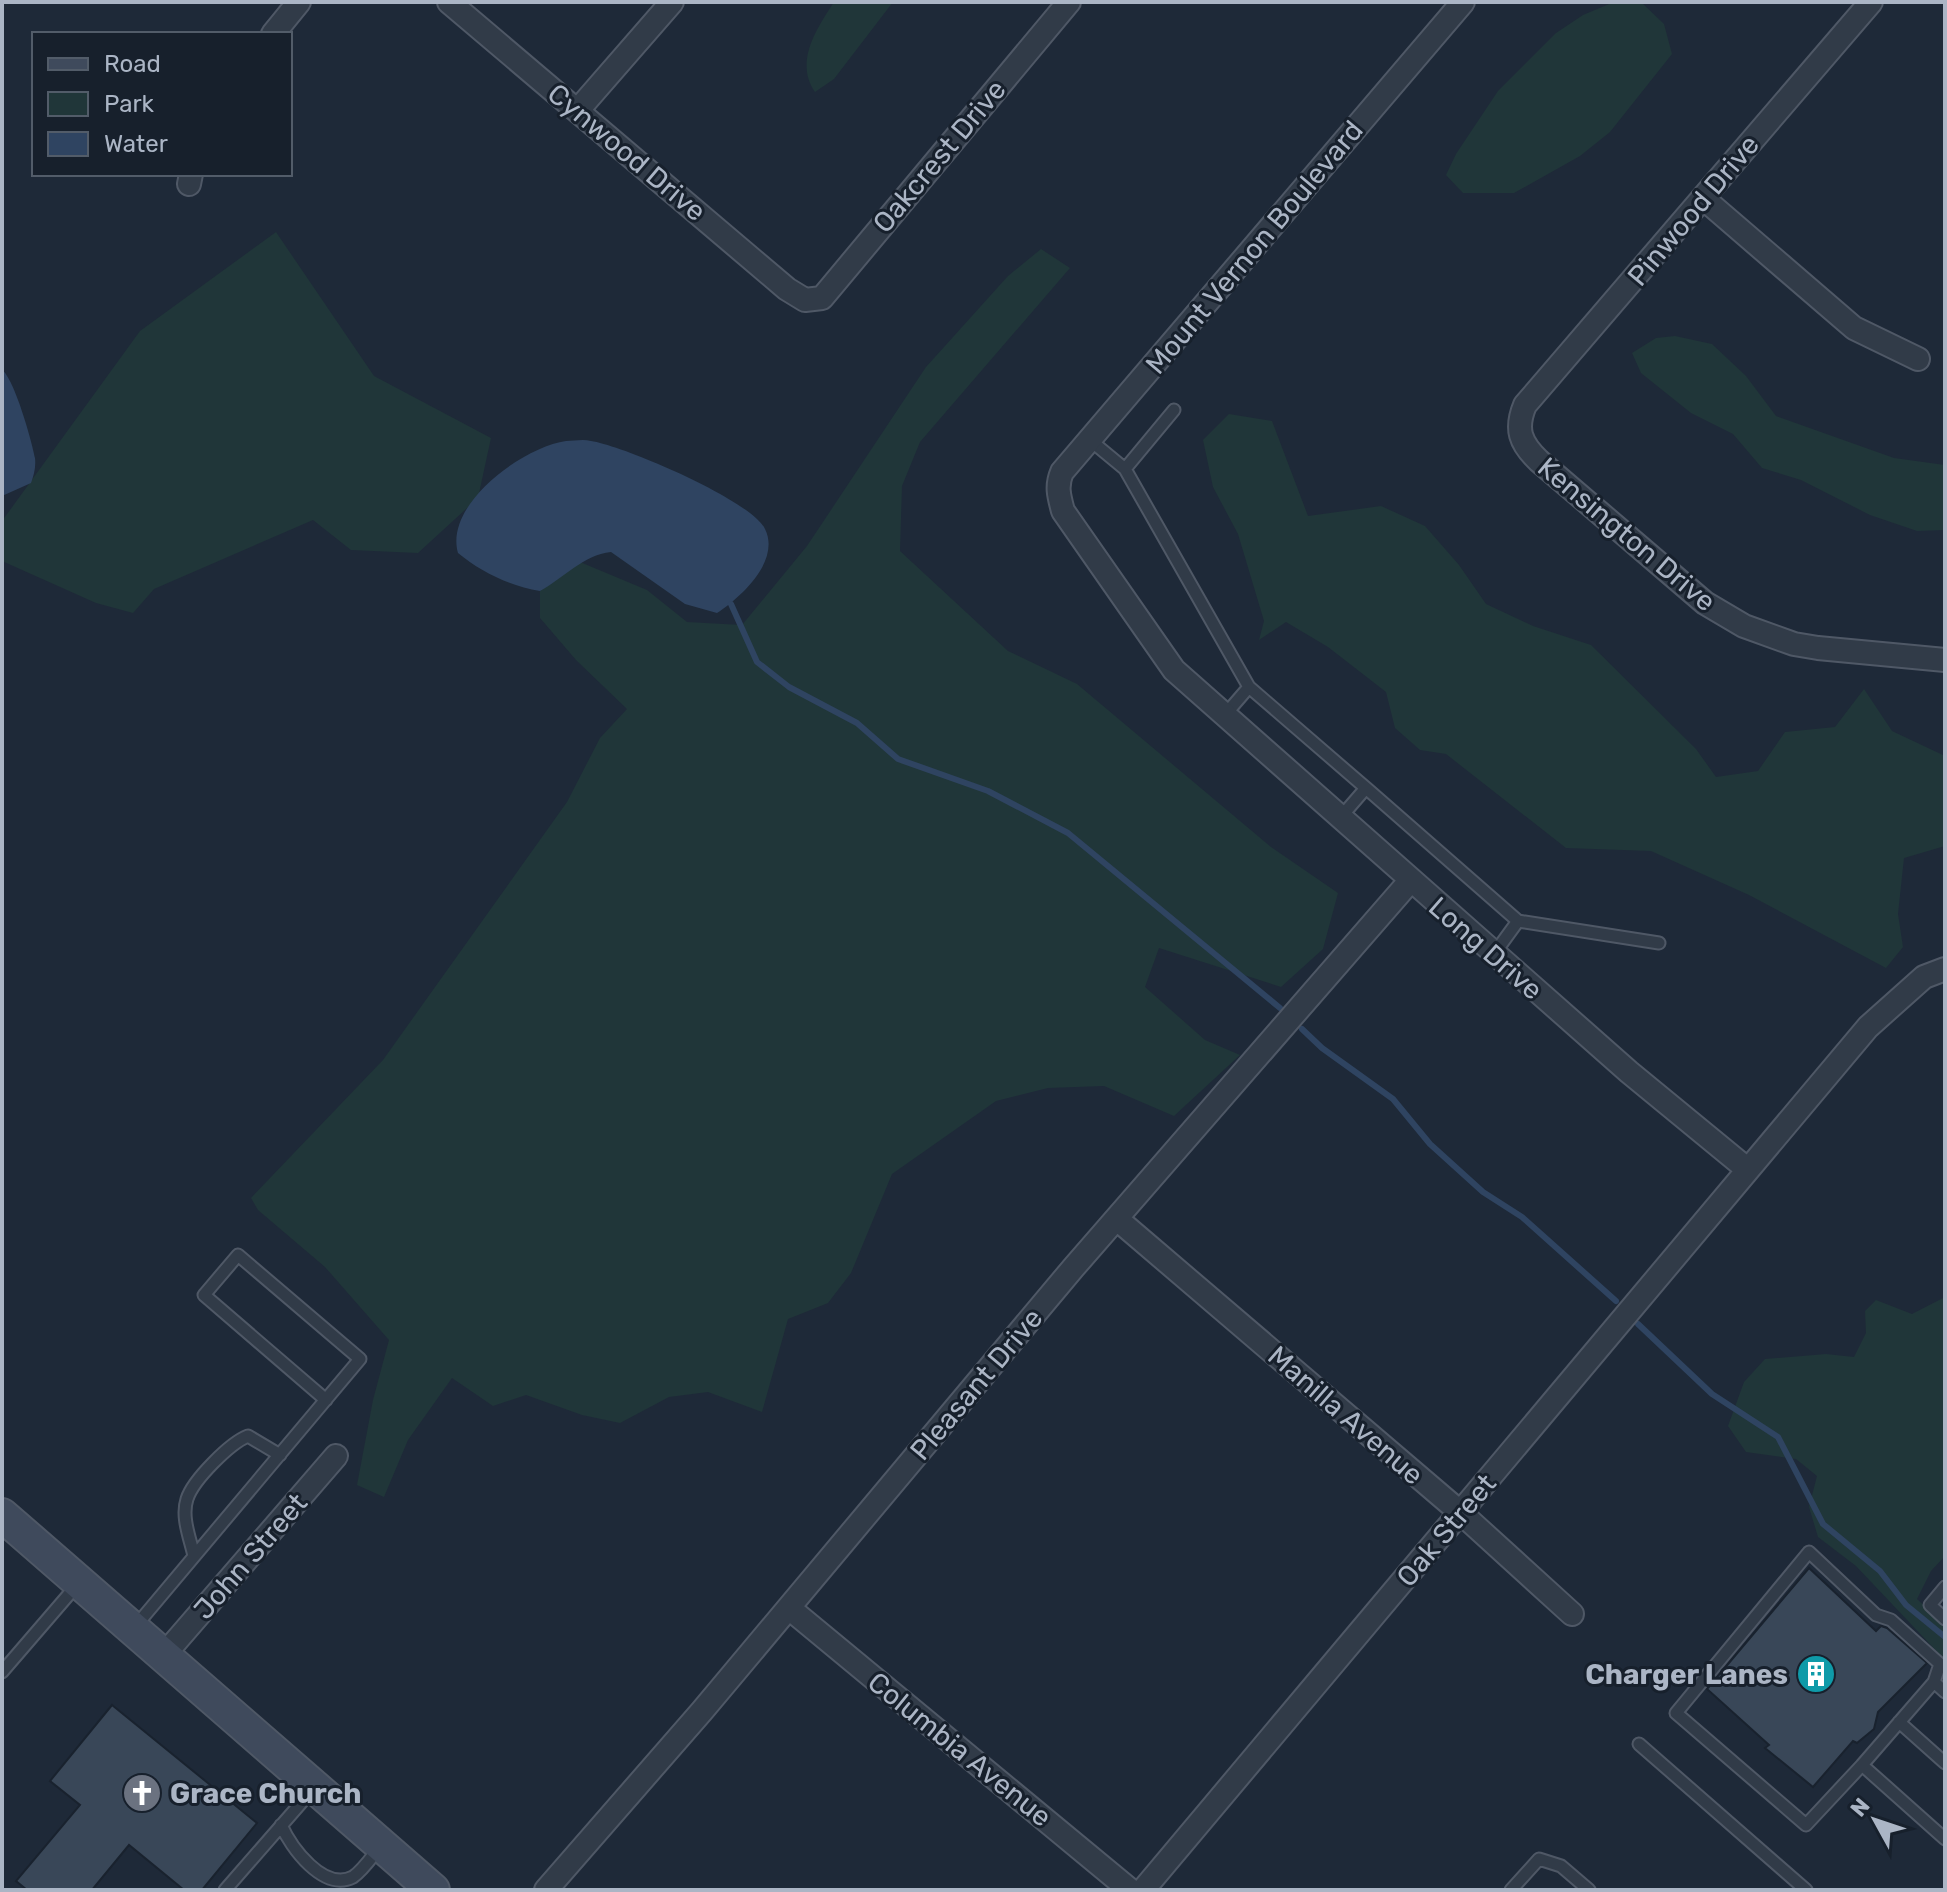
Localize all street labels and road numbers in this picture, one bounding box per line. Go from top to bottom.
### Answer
street label: Oakcrest Drive [866,73,1013,239]
street label: Cynwood Drive [541,77,712,228]
street label: Mount Vernon Boulevard [1139,114,1370,381]
street label: Pinwood Drive [1621,128,1766,292]
street label: Kensington Drive [1531,451,1722,618]
street label: Long Drive [1422,890,1549,1007]
street label: Pleasant Drive [903,1302,1049,1467]
street label: Manilla Avenue [1261,1339,1430,1492]
street label: Oak Street [1390,1467,1503,1593]
street label: John Street [187,1487,314,1626]
street label: Columbia Avenue [861,1665,1058,1833]

